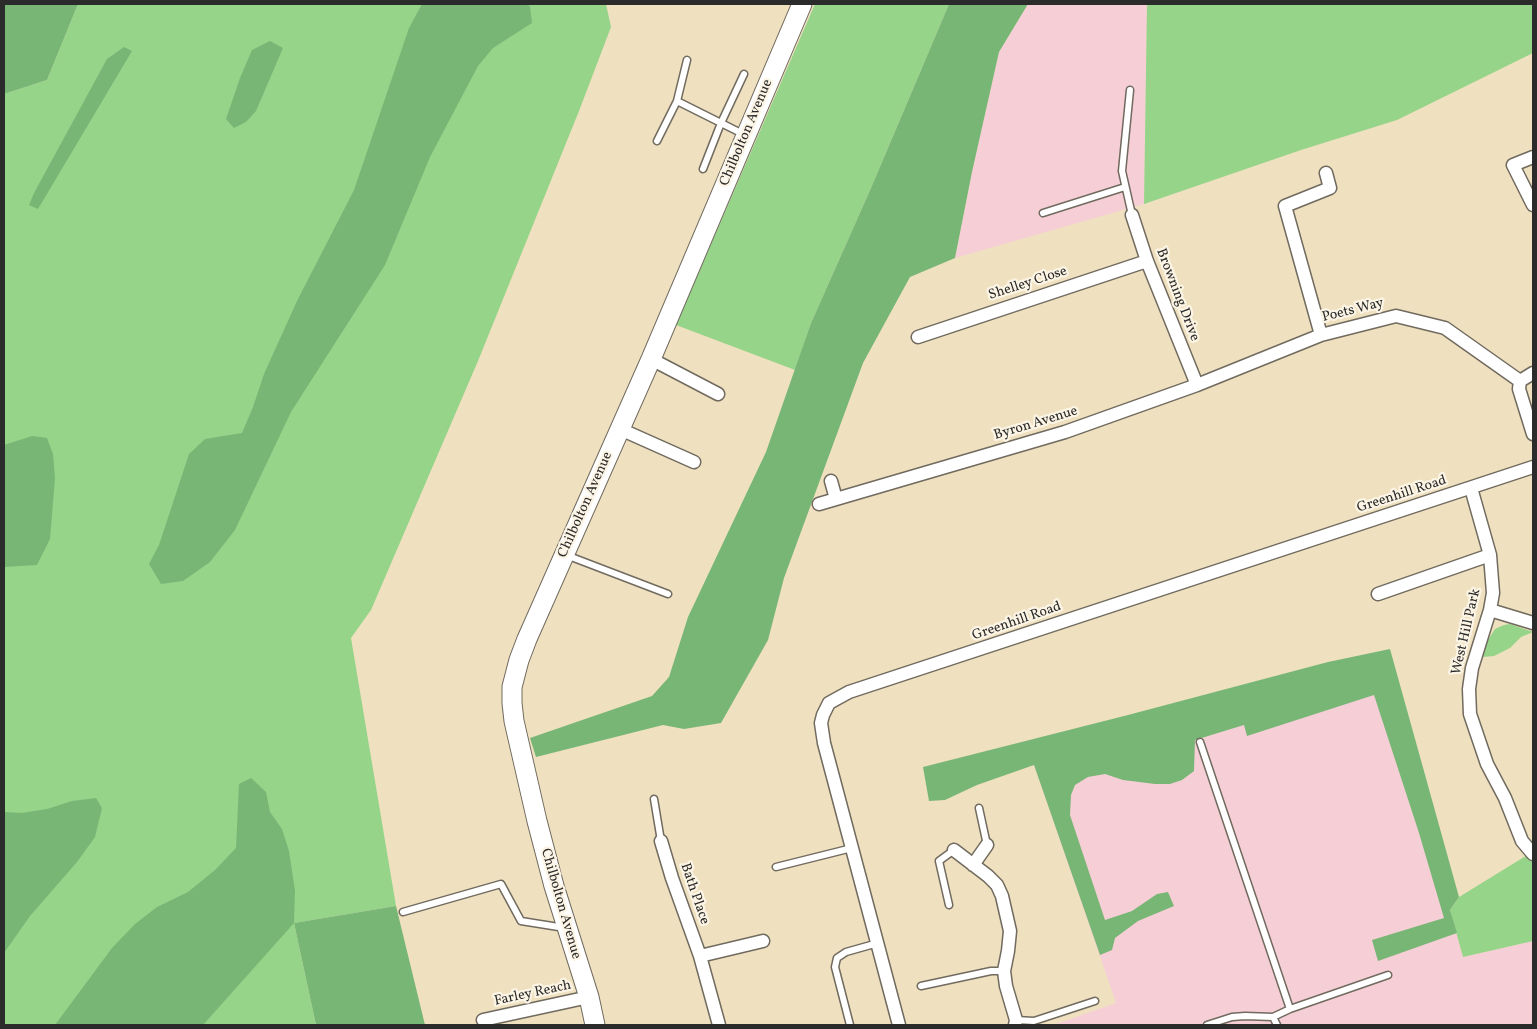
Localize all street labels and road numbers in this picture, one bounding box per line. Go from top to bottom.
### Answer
street label: Chilbolton Avenue [717,77,777,189]
street label: Browning Drive [1152,246,1202,344]
street label: Shelley Close [987,263,1069,305]
street label: Poets Way [1320,295,1386,327]
street label: Byron Avenue [992,403,1080,445]
street label: Chilbolton Avenue [555,449,617,561]
street label: Greenhill Road [1355,473,1449,517]
street label: West Hill Park [1449,587,1485,677]
street label: Greenhill Road [970,599,1064,645]
street label: Chilbolton Avenue [536,847,584,961]
street label: Bath Place [676,861,712,927]
street label: Farley Reach [493,978,573,1010]

